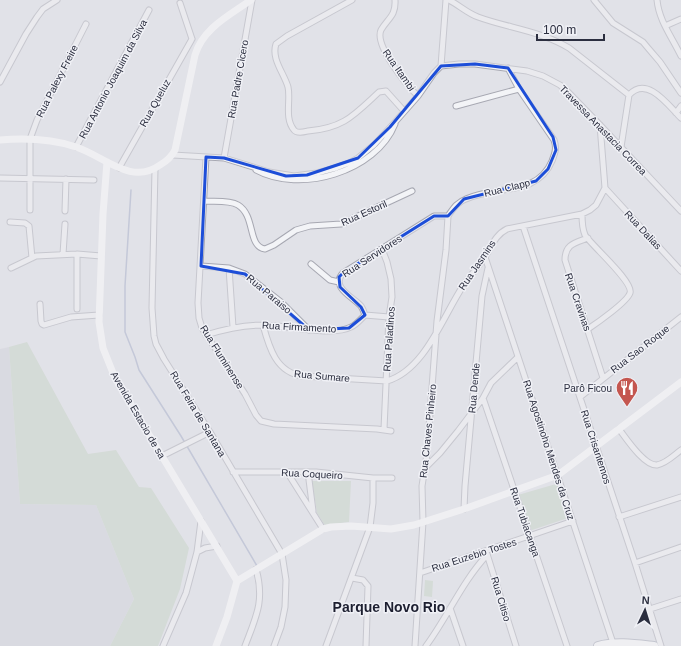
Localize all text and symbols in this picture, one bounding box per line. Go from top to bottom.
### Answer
scale bar [537,16,604,42]
street label: Rua Antonio Joaquim da Silva [77,17,149,140]
text: 100 m [543,23,576,37]
street label: Rua Padre Cicero [226,38,250,119]
street label: Rua Palexy Freire [34,42,80,119]
street label: Rua Itambi [381,47,417,93]
street label: Rua Queluz [137,77,173,129]
street label: Travessa Anastacia Correa [557,83,649,177]
street label: Rua Clapp [483,177,532,199]
street label: Rua Estoril [339,198,389,228]
street label: Rua Dalias [622,208,664,252]
street label: Rua Servidores [340,233,404,279]
street label: Rua Jasmins [456,238,498,292]
street label: Rua Paraiso [244,272,294,316]
street label: Rua Cravinas [563,272,593,332]
street label: Rua Paladinos [381,306,397,372]
street label: Rua Firmamento [262,320,337,334]
street label: Rua Sao Roque [609,322,672,375]
street label: Rua Fluminense [198,323,246,391]
street label: Rua Dende [466,362,482,414]
street label: Rua Sumare [294,368,351,384]
street label: Avenida Estacio de sa [109,369,168,461]
street label: Rua Feira de Santana [168,369,228,459]
restaurant icon: Parô Ficou [614,375,640,408]
street label: Rua Agostinoho Mendes da Cruz [521,379,577,521]
street label: Rua Chaves Pinheiro [418,383,438,479]
place label: Parô Ficou [564,383,612,394]
street label: Rua Crisantemos [579,409,613,485]
street label: Rua Coqueiro [281,467,344,481]
street label: Rua Tubiacanga [508,486,542,559]
street label: Rua Euzebio Tostes [430,536,518,574]
street label: Rua Citiso [489,575,513,623]
north arrow [625,590,665,630]
text: N [641,594,650,606]
district label: Parque Novo Rio [333,599,445,615]

